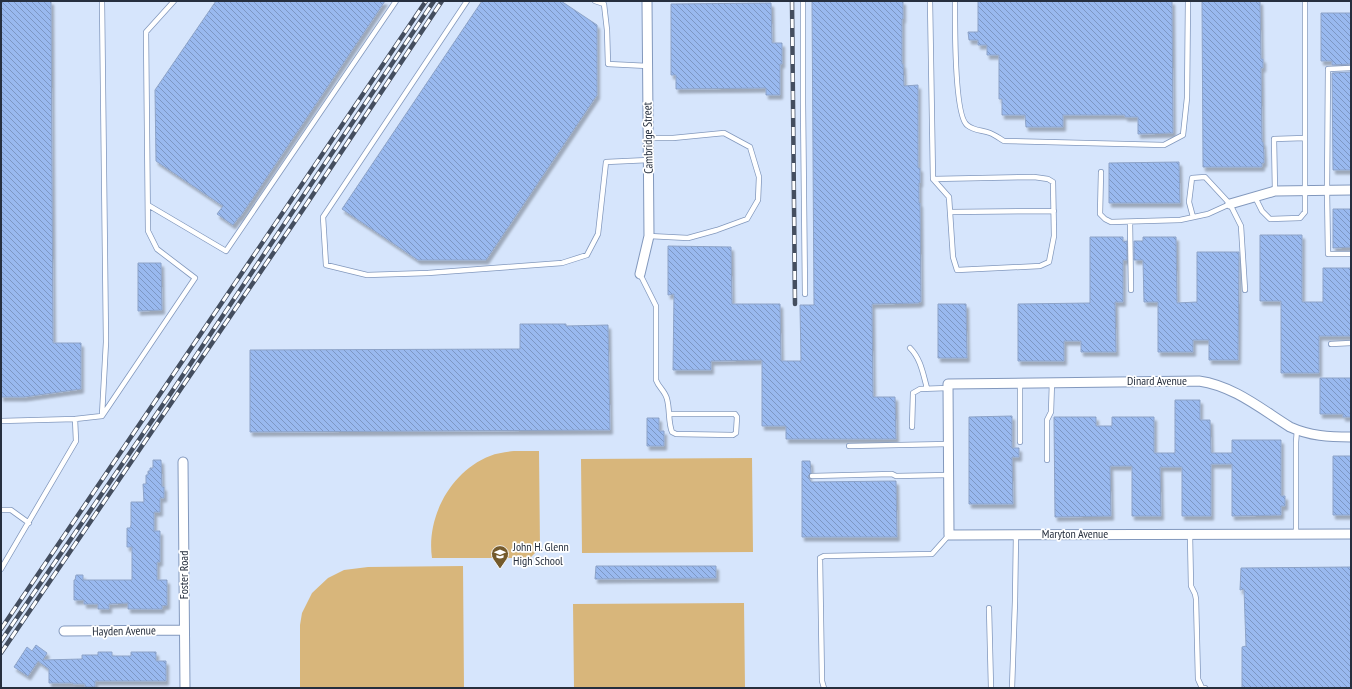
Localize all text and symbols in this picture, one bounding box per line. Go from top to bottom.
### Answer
street label: Cambridge Street [639,101,656,174]
street label: Dinard Avenue [1127,373,1187,388]
street label: Maryton Avenue [1042,526,1108,541]
place label: John H. Glenn High School [512,539,569,568]
school or university icon: John H. Glenn High School [490,544,510,569]
street label: Foster Road [176,551,191,599]
street label: Hayden Avenue [92,622,156,639]

